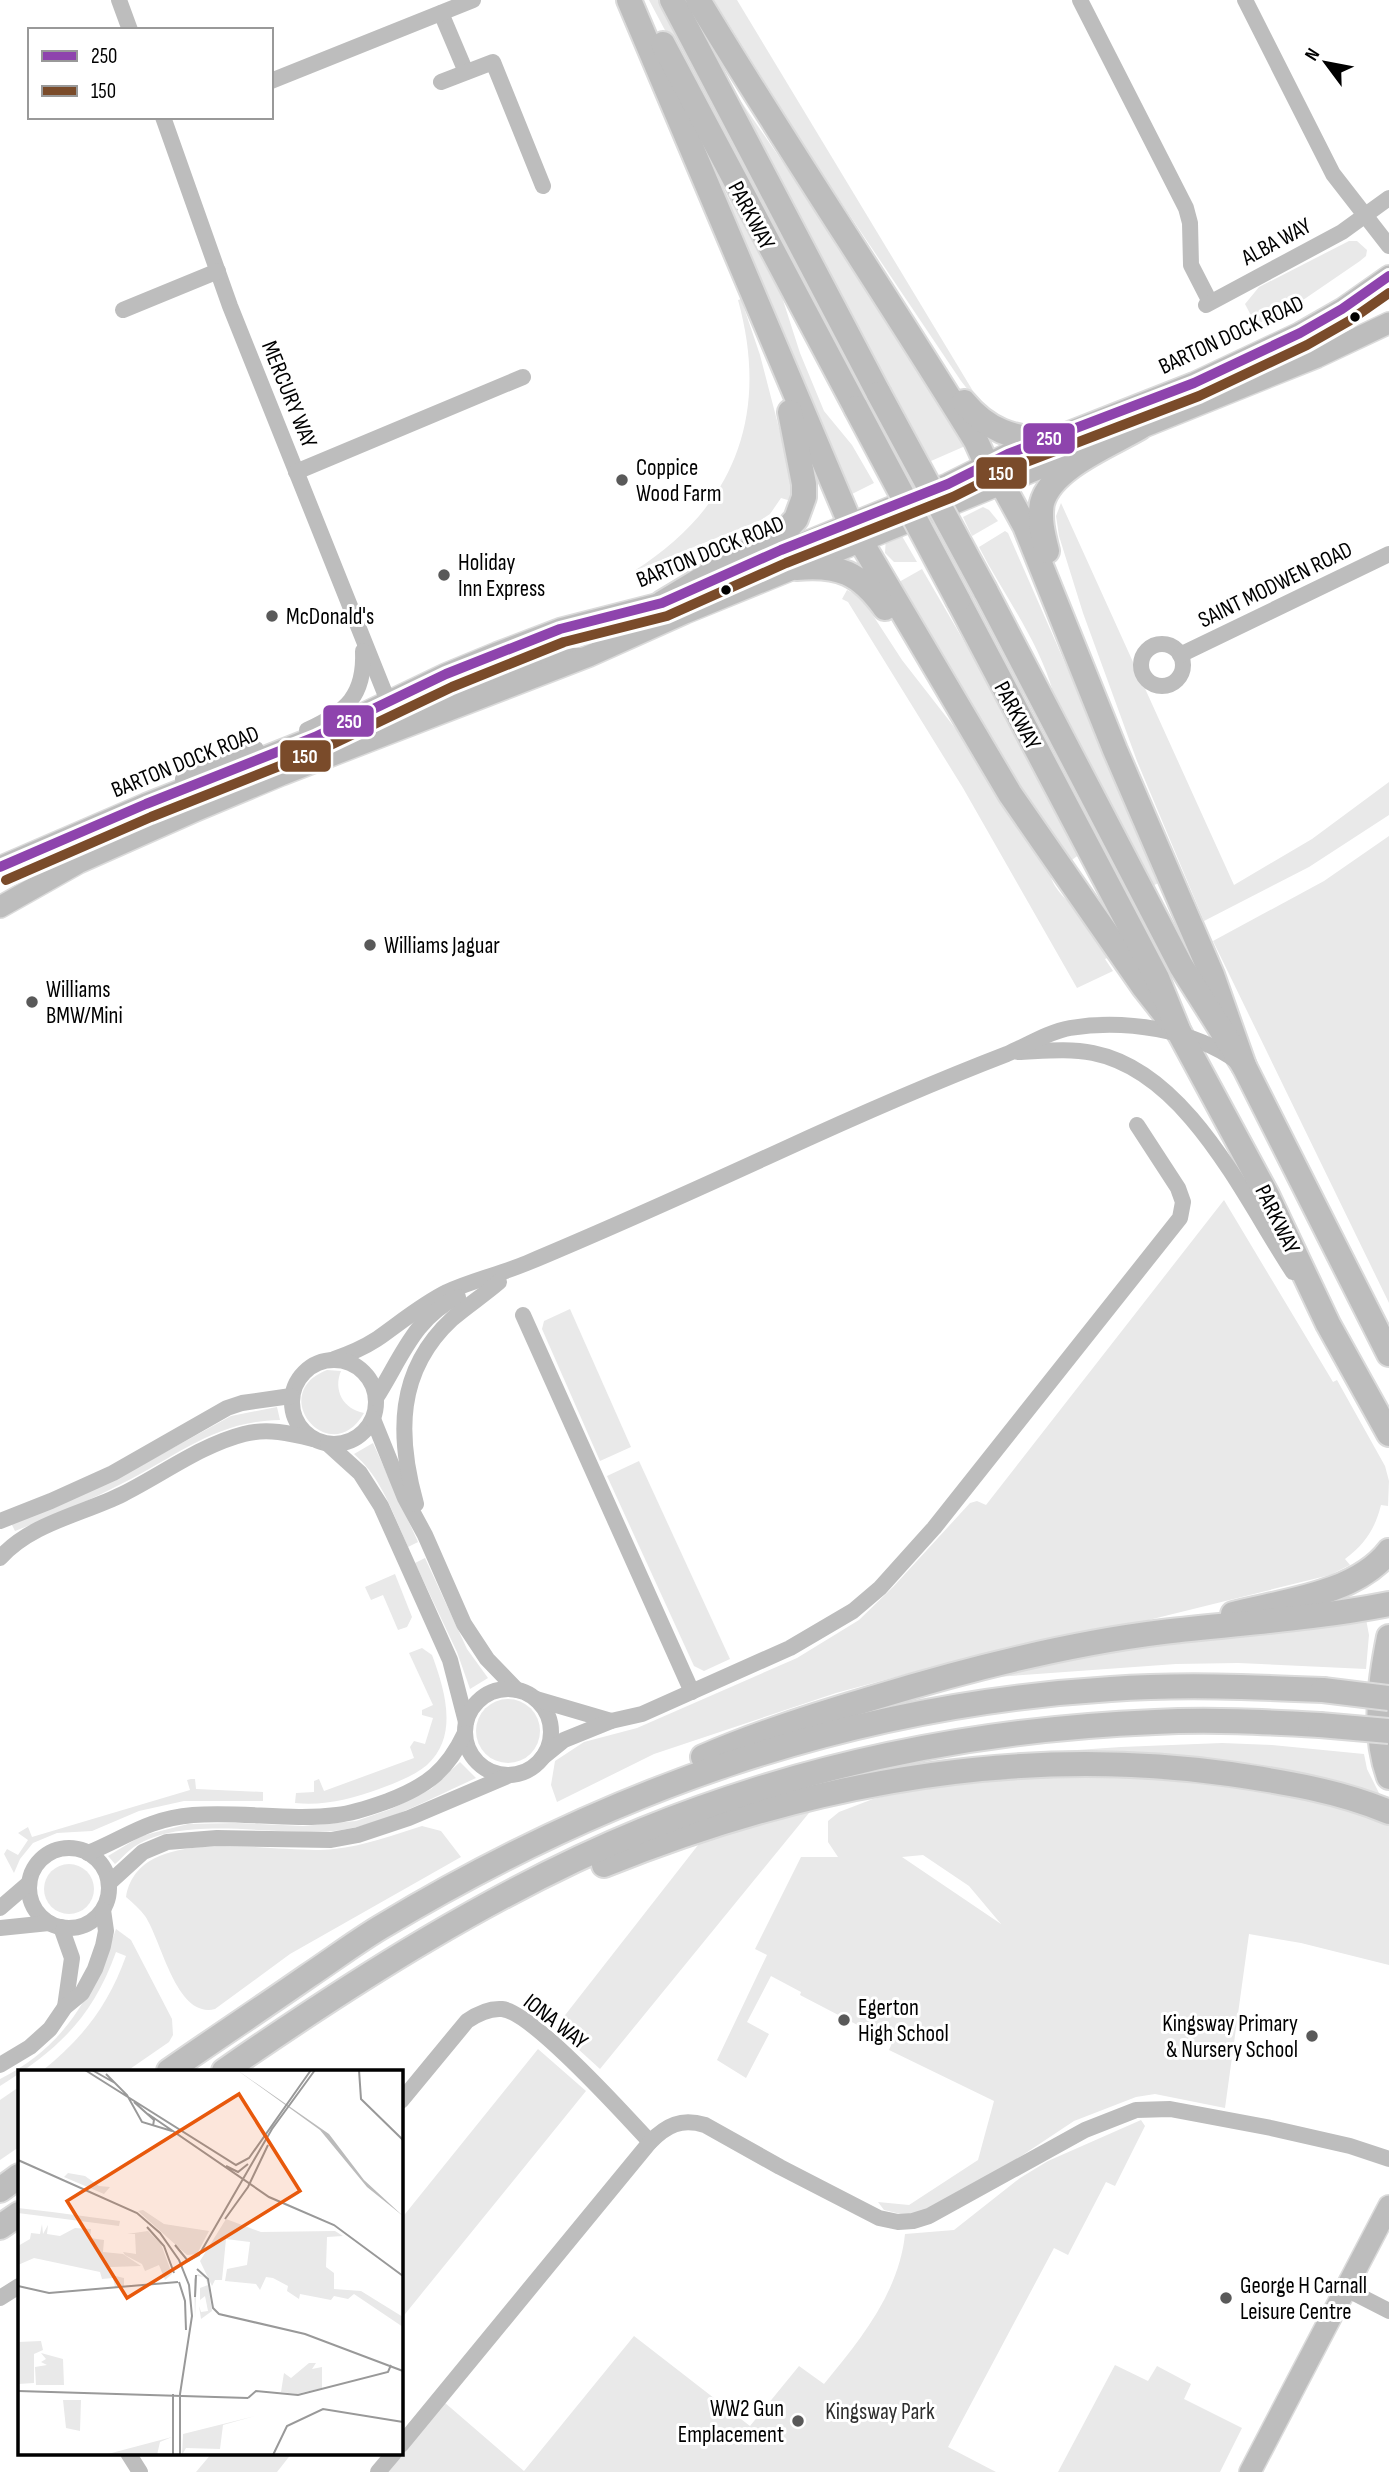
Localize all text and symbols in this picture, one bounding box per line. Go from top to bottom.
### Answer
legend [28,28,273,119]
north arrow [1291,28,1361,98]
text: 250 [91,44,117,69]
text: N [1300,44,1325,65]
text: 150 [91,79,116,104]
street label: PARKWAY [722,177,781,255]
street label: ALBA WAY [1236,212,1316,272]
street label: BARTON DOCK ROAD [1154,289,1308,381]
unlabelled marker [1348,310,1362,324]
street label: MERCURY WAY [255,337,323,452]
line badge: 250 [1022,422,1076,455]
text: 250 [1036,428,1062,451]
place label: Coppice Wood Farm [636,454,721,508]
line badge: 150 [975,456,1028,490]
text: 150 [989,463,1013,486]
marker: Coppice Wood Farm [614,472,630,488]
street label: BARTON DOCK ROAD [632,510,788,594]
street label: SAINT MODWEN ROAD [1194,536,1357,634]
place label: Holiday Inn Express [458,549,545,603]
marker: Holiday Inn Express [436,567,452,583]
unlabelled marker [719,583,733,597]
place label: McDonald's [286,603,374,631]
marker: McDonald's [264,608,280,624]
street label: PARKWAY [988,677,1047,755]
line badge: 250 [322,704,375,738]
text: 250 [336,711,362,734]
street label: BARTON DOCK ROAD [107,720,263,804]
line badge: 150 [279,739,332,773]
text: 150 [293,746,317,769]
place label: Williams Jaguar [384,932,500,960]
marker: Williams Jaguar [362,937,378,953]
place label: Williams BMW/Mini [46,976,123,1030]
marker: Williams BMW/Mini [24,994,40,1010]
street label: PARKWAY [1248,1180,1306,1259]
street label: IONA WAY [518,1988,594,2056]
place label: Egerton High School [858,1994,949,2048]
place label: Kingsway Primary & Nursery School [1162,2010,1298,2064]
marker: Egerton High School [836,2012,852,2028]
marker: Kingsway Primary & Nursery School [1304,2028,1320,2044]
inset map [18,2070,402,2454]
place label: George H Carnall Leisure Centre [1240,2272,1367,2326]
marker: George H Carnall Leisure Centre [1218,2290,1234,2306]
place label: WW2 Gun Emplacement [678,2395,784,2449]
park label: Kingsway Park [825,2398,935,2426]
marker: WW2 Gun Emplacement [790,2413,806,2429]

